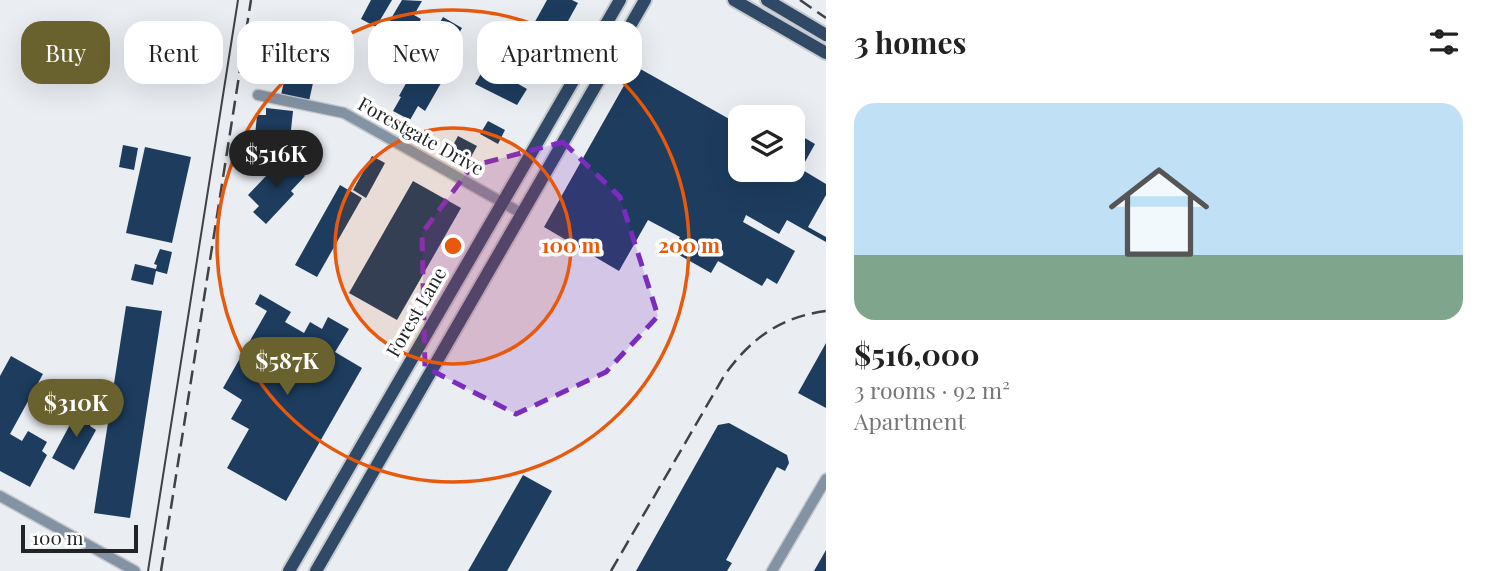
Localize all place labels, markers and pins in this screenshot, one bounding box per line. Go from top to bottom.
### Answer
pin: $516K [227,130,325,190]
centre of rings [441,234,465,258]
pin: $587K [238,338,336,397]
pin: $310K [27,380,125,439]

